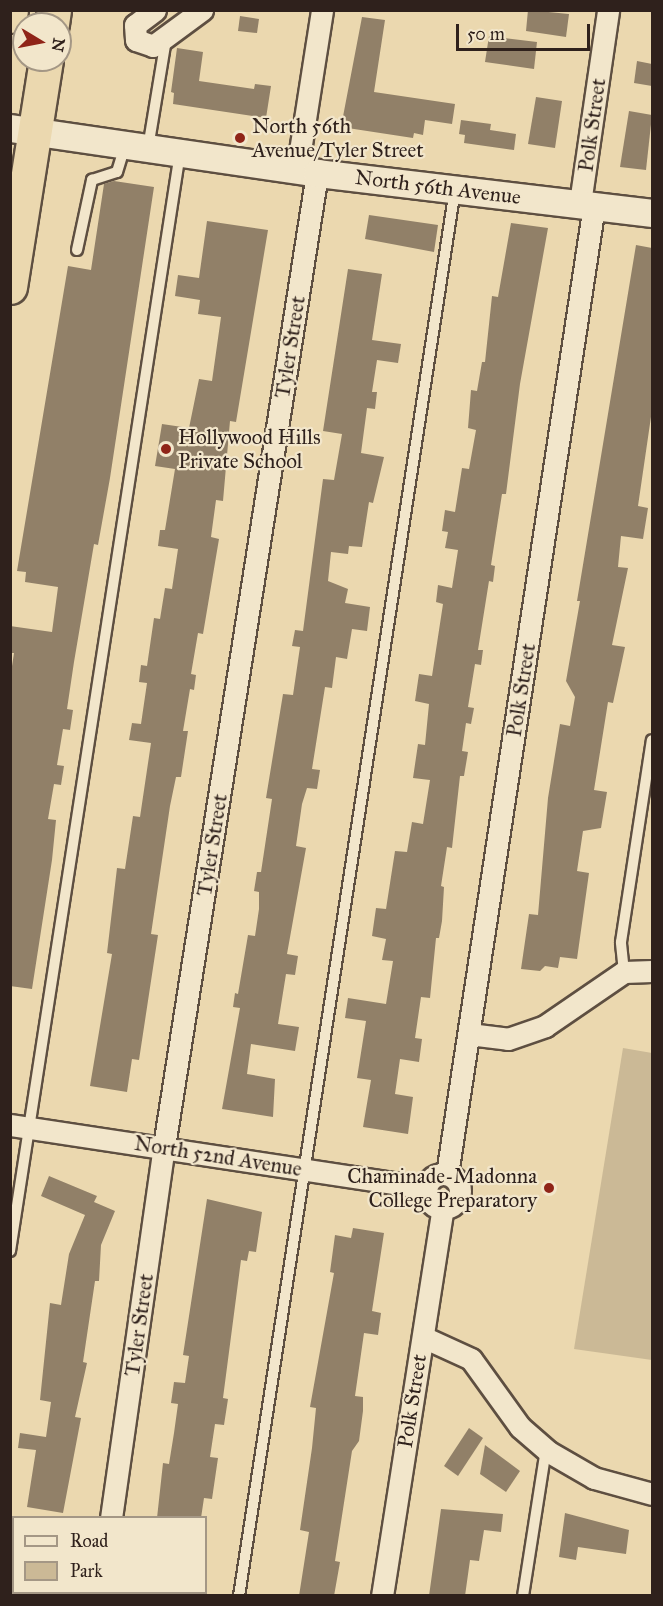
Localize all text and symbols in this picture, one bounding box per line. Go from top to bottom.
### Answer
north arrow [12,12,72,72]
scale bar [459,12,592,50]
text: 50 m [467,23,505,45]
text: N [48,37,69,53]
street label: Polk Street [573,77,611,173]
place label: North 56th Avenue/Tyler Street [252,113,424,163]
marker: North 56th Avenue/Tyler Street [233,131,247,145]
street label: North 56th Avenue [354,164,522,210]
street label: Tyler Street [269,294,311,400]
place label: Hollywood Hills Private School [178,424,321,474]
marker: Hollywood Hills Private School [159,442,173,456]
street label: Polk Street [501,641,541,739]
street label: Tyler Street [191,792,233,898]
street label: North 52nd Avenue [132,1130,304,1182]
place label: Chaminade-Madonna College Preparatory [347,1163,537,1213]
marker: Chaminade-Madonna College Preparatory [542,1181,556,1195]
street label: Tyler Street [119,1272,159,1378]
street label: Polk Street [392,1352,432,1450]
legend [12,1516,207,1594]
text: Road [70,1530,108,1552]
text: Park [70,1560,103,1582]

